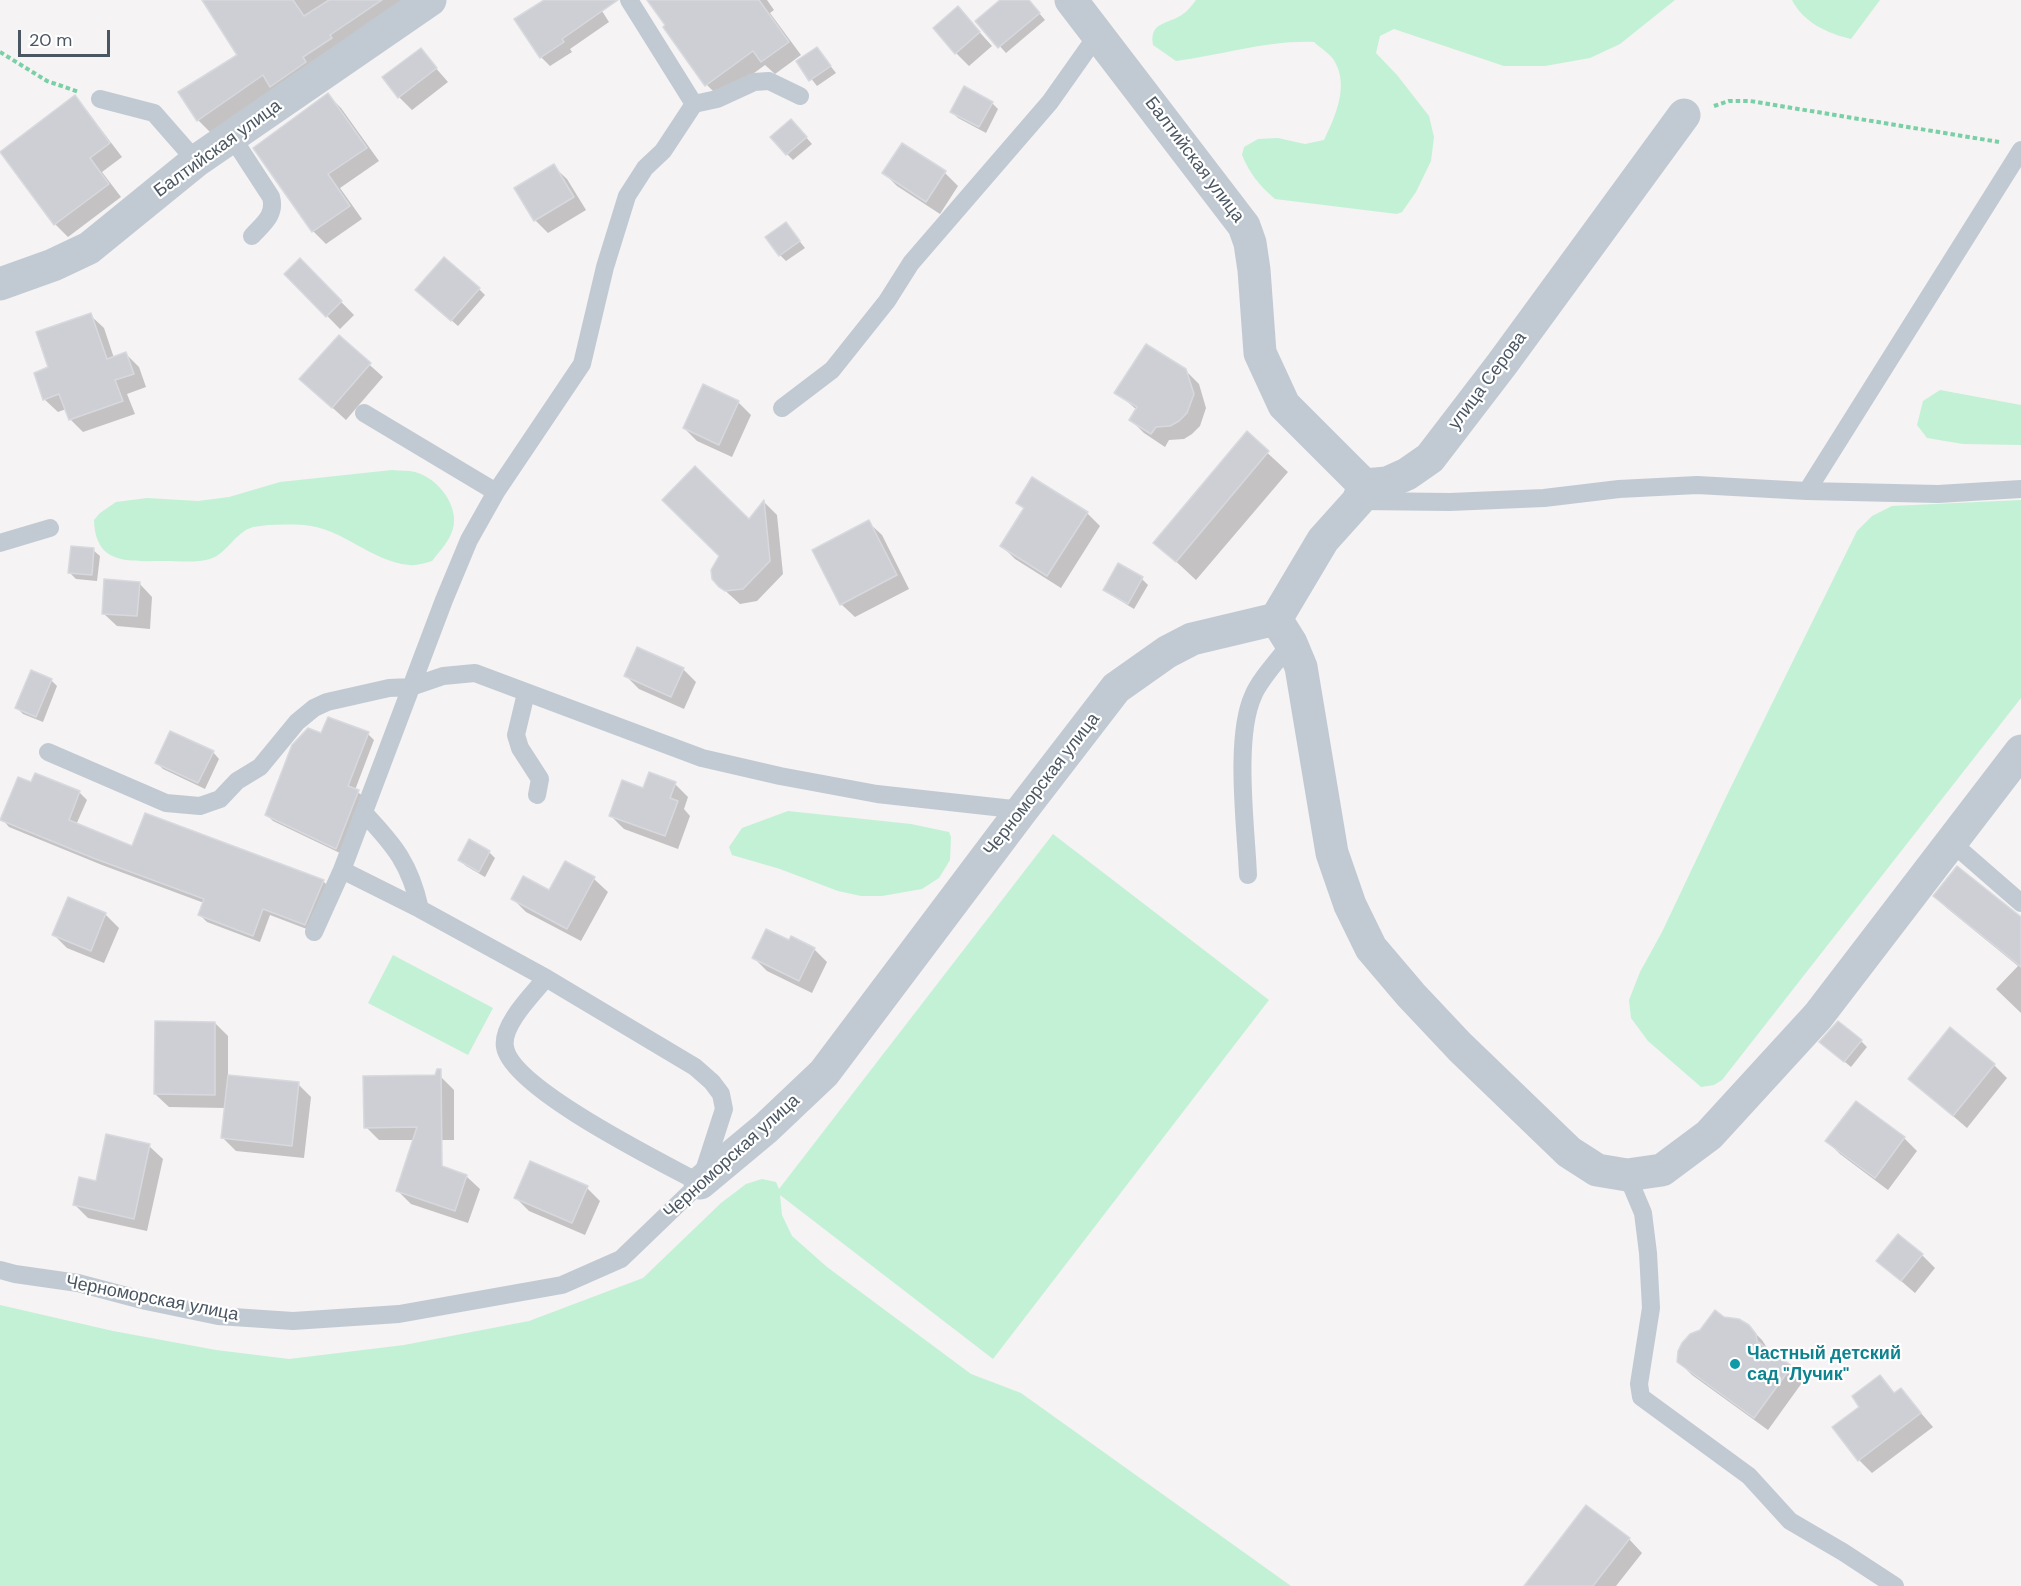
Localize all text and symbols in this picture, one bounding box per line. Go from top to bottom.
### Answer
scale bar [21,18,112,56]
text: 20 m [29,28,72,52]
street label: Балтийская улица [1140,93,1248,227]
street label: Балтийская улица [150,96,286,202]
street label: улица Серова [1444,328,1532,434]
street label: Черноморская улица [979,709,1105,861]
street label: Черноморская улица [660,1090,804,1224]
street label: Черноморская улица [64,1272,240,1326]
place label: Частный детский сад "Лучик" [1747,1343,1901,1386]
marker: Частный детский сад "Лучик" [1728,1357,1742,1371]

